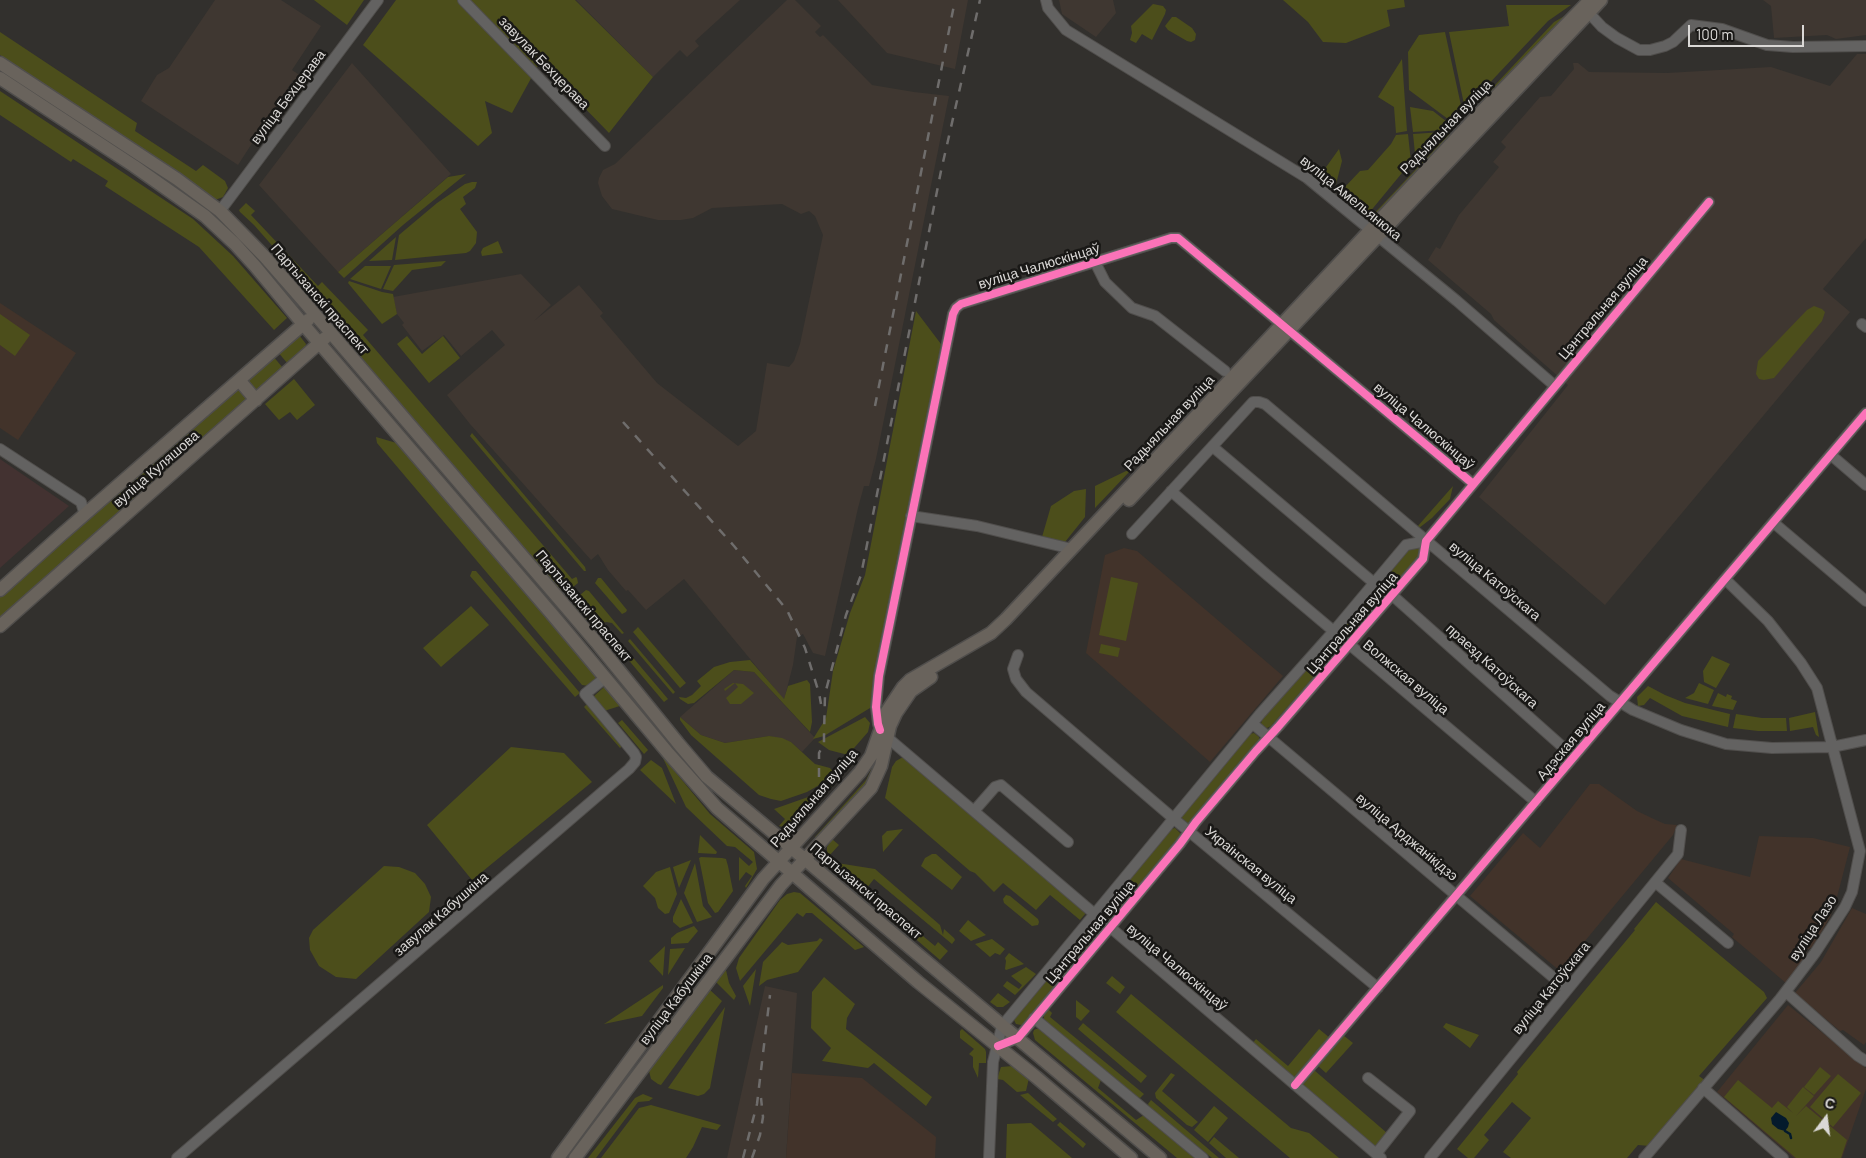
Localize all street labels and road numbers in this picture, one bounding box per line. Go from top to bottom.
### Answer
street label: завулак Бехцерава [495,13,593,113]
street label: вуліца Бехцерава [247,47,329,147]
street label: Радыяльная вуліца [1397,76,1495,178]
street label: вуліца Амельянюка [1297,152,1405,244]
street label: Партызанскі праспект [267,240,373,358]
street label: вуліца Чалюскінцаў [976,240,1102,292]
street label: Цэнтральная вуліца [1555,253,1651,363]
street label: Радыяльная вуліца [1120,372,1218,474]
street label: вуліца Чалюскінцаў [1370,379,1478,473]
street label: вуліца Куляшова [110,427,202,511]
street label: вуліца Катоўскага [1446,538,1544,624]
street label: Партызанскі праспект [532,547,636,665]
street label: Цэнтральная вуліца [1303,569,1401,677]
street label: праезд Катоўскага [1442,620,1542,712]
street label: Волжская вуліца [1360,636,1452,718]
street label: Адэская вуліца [1533,698,1609,784]
street label: Радыяльная вуліца [767,745,861,851]
street label: вуліца Арджанікідзэ [1353,790,1461,884]
street label: Украінская вуліца [1202,823,1300,907]
street label: Партызанскі праспект [807,839,925,943]
street label: завулак Кабушкіна [390,868,492,960]
street label: Цэнтральная вуліца [1042,877,1138,987]
street label: вуліца Лазо [1786,892,1840,964]
street label: вуліца Чалюскінцаў [1123,920,1231,1014]
street label: вуліца Катоўскага [1509,938,1593,1038]
street label: вуліца Кабушкіна [636,950,716,1048]

